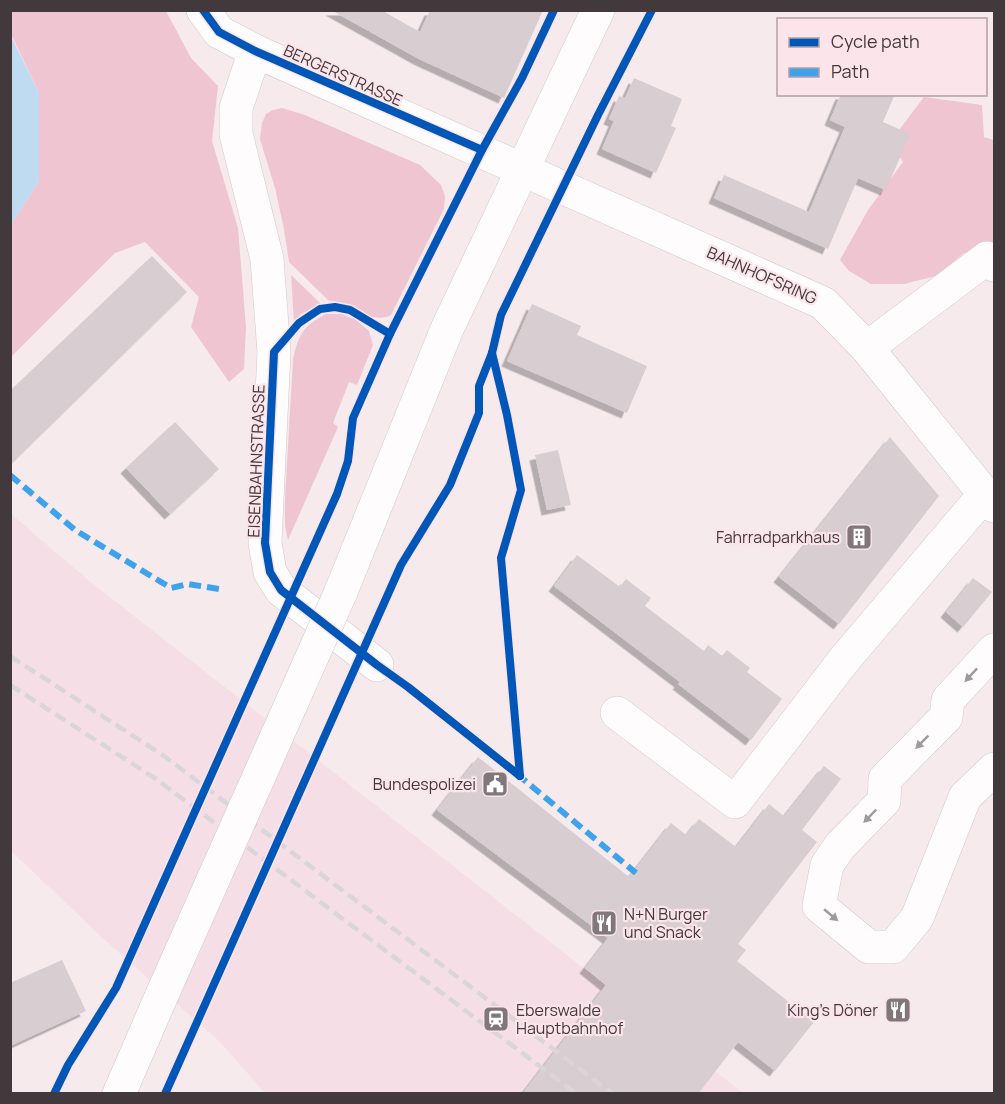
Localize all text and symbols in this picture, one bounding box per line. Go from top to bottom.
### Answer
legend [777,18,987,96]
text: Cycle path [831,29,920,53]
street label: BERGERSTRASSE [280,39,406,111]
text: Path [831,59,869,83]
street label: BAHNHOFSRING [703,241,821,309]
street label: EISENBAHNSTRASSE [242,384,270,538]
building icon: Fahrradparkhaus [844,522,874,552]
place label: Fahrradparkhaus [716,526,840,548]
one-way arrow [965,667,978,682]
one-way arrow [915,734,929,748]
public building icon: Bundespolizei [480,769,510,799]
place label: Bundespolizei [373,773,476,795]
one-way arrow [863,808,877,823]
place label: N+N Burger und Snack [624,903,708,943]
restaurant icon: N+N Burger und Snack [589,908,619,938]
one-way arrow [823,909,839,922]
restaurant icon: King's Döner [883,995,913,1025]
place label: Eberswalde Hauptbahnhof [516,999,624,1039]
place label: King's Döner [787,999,878,1021]
station icon: Eberswalde Hauptbahnhof [481,1004,511,1034]

